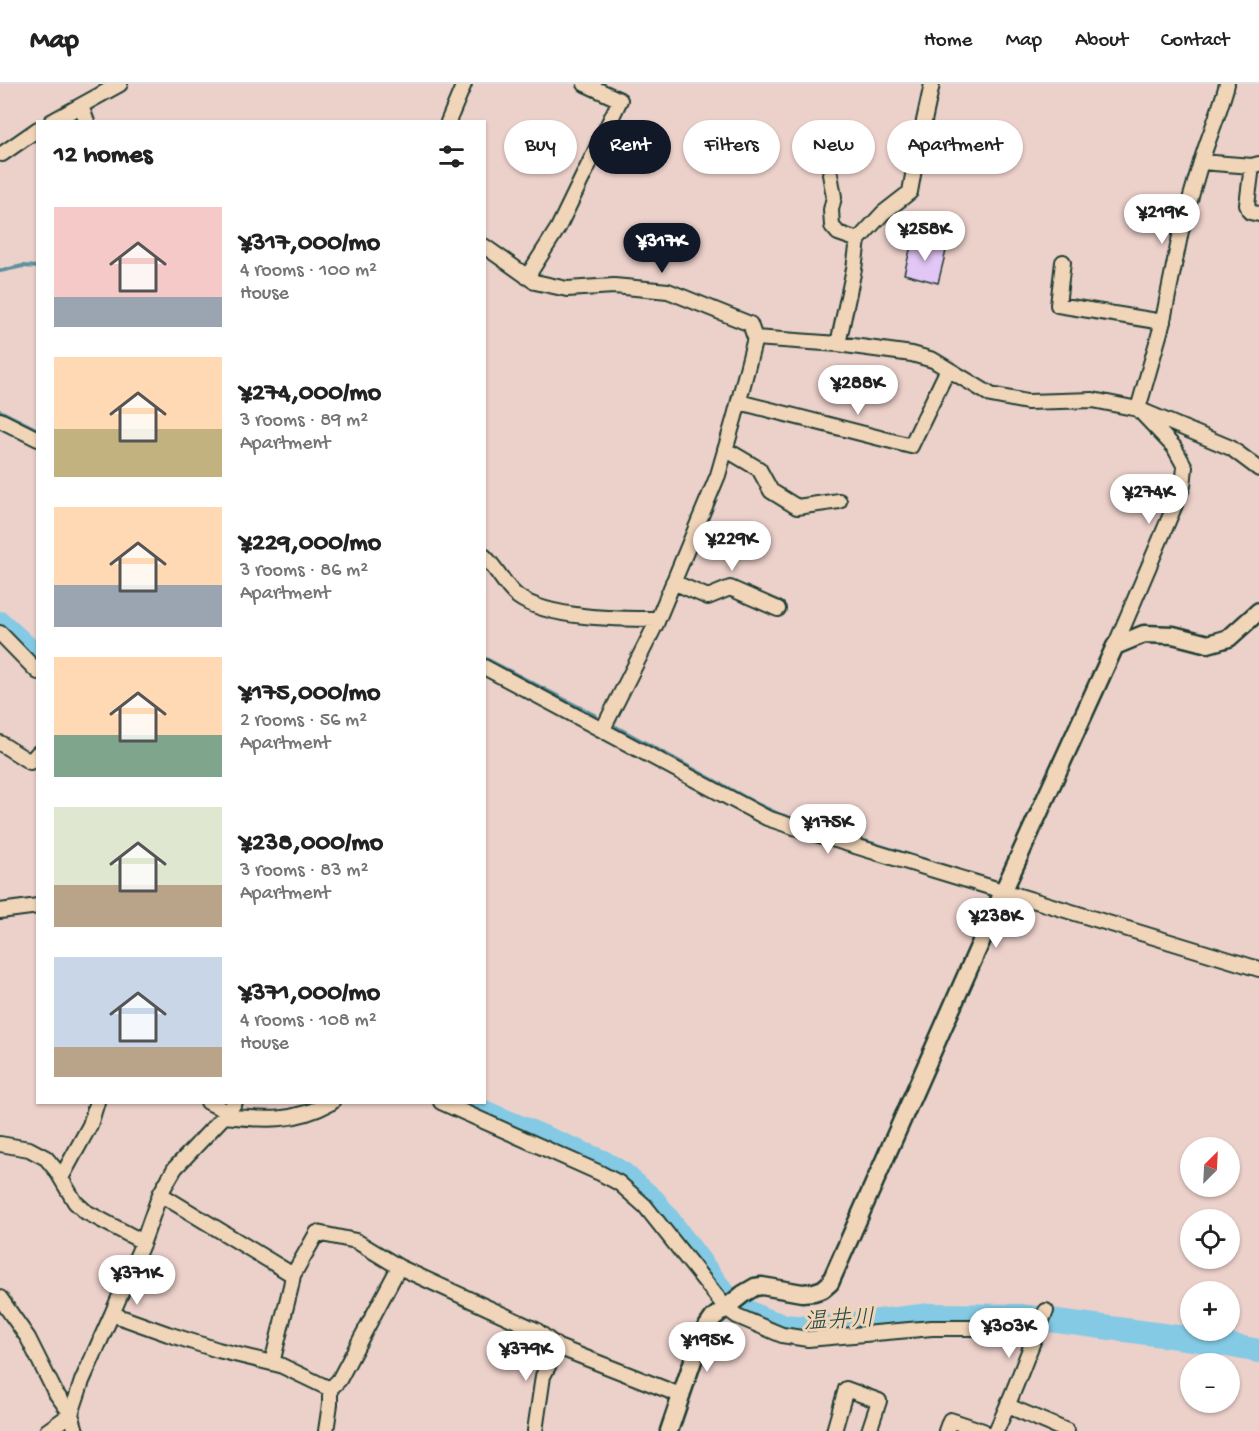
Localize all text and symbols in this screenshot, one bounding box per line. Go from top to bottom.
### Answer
text: Map [30,25,79,58]
text: Home [924,29,972,54]
text: Map [1005,29,1042,54]
text: About [1075,29,1128,54]
text: Contact [1161,29,1229,54]
chip: Buy [504,120,577,174]
chip: Rent [589,120,671,174]
chip: Filters [683,120,780,174]
chip: New [792,120,875,174]
chip: Apartment [887,120,1023,174]
icon: filters [435,140,468,173]
text: 12 homes [54,141,152,172]
pin: ¥219K [1120,194,1204,245]
text: ¥219K [1138,202,1186,225]
pin: ¥258K [883,211,967,262]
text: ¥258K [899,219,951,242]
pin: ¥317K [620,223,704,274]
text: ¥317,000/mo [240,229,380,260]
icon: home [102,231,174,303]
text: ¥317K [637,231,687,254]
text: 4 rooms · 100 m² [240,260,377,283]
text: House [240,283,289,306]
pin: ¥288K [816,365,900,416]
text: ¥288K [832,373,884,396]
text: ¥274,000/mo [240,379,381,410]
icon: home [102,381,174,453]
text: 3 rooms · 89 m² [240,410,368,433]
text: Apartment [240,433,330,456]
pin: ¥274K [1107,474,1191,525]
text: ¥274K [1124,482,1174,505]
pin: ¥229K [690,521,774,572]
text: ¥229,000/mo [240,529,381,560]
text: ¥229K [707,529,757,552]
icon: home [102,531,174,603]
text: 3 rooms · 86 m² [240,560,368,583]
text: Apartment [240,583,330,606]
text: ¥175,000/mo [240,679,380,710]
icon: home [102,681,174,753]
text: 2 rooms · 56 m² [240,710,367,733]
text: Apartment [240,733,330,756]
pin: ¥175K [786,804,870,855]
text: ¥175K [803,812,853,835]
text: ¥238,000/mo [240,829,383,860]
icon: home [102,831,174,903]
text: 3 rooms · 83 m² [240,860,368,883]
text: Apartment [240,883,330,906]
pin: ¥238K [954,898,1038,949]
text: ¥238K [970,906,1022,929]
text: ¥371,000/mo [240,979,380,1010]
icon: home [102,981,174,1053]
text: 4 rooms · 108 m² [240,1010,377,1033]
text: House [240,1033,289,1056]
north arrow [1180,1137,1240,1197]
map controls [1180,1137,1240,1413]
button: locate [1180,1209,1240,1269]
pin: ¥371K [95,1255,179,1306]
text: ¥371K [112,1263,162,1286]
button: + [1180,1281,1240,1341]
water label: 温井川 [802,1305,876,1338]
pin: ¥303K [967,1308,1051,1359]
text: ¥303K [983,1316,1035,1339]
pin: ¥195K [665,1322,749,1373]
text: ¥195K [683,1330,731,1353]
pin: ¥379K [484,1331,568,1382]
text: ¥379K [500,1339,552,1362]
button: − [1180,1353,1240,1413]

